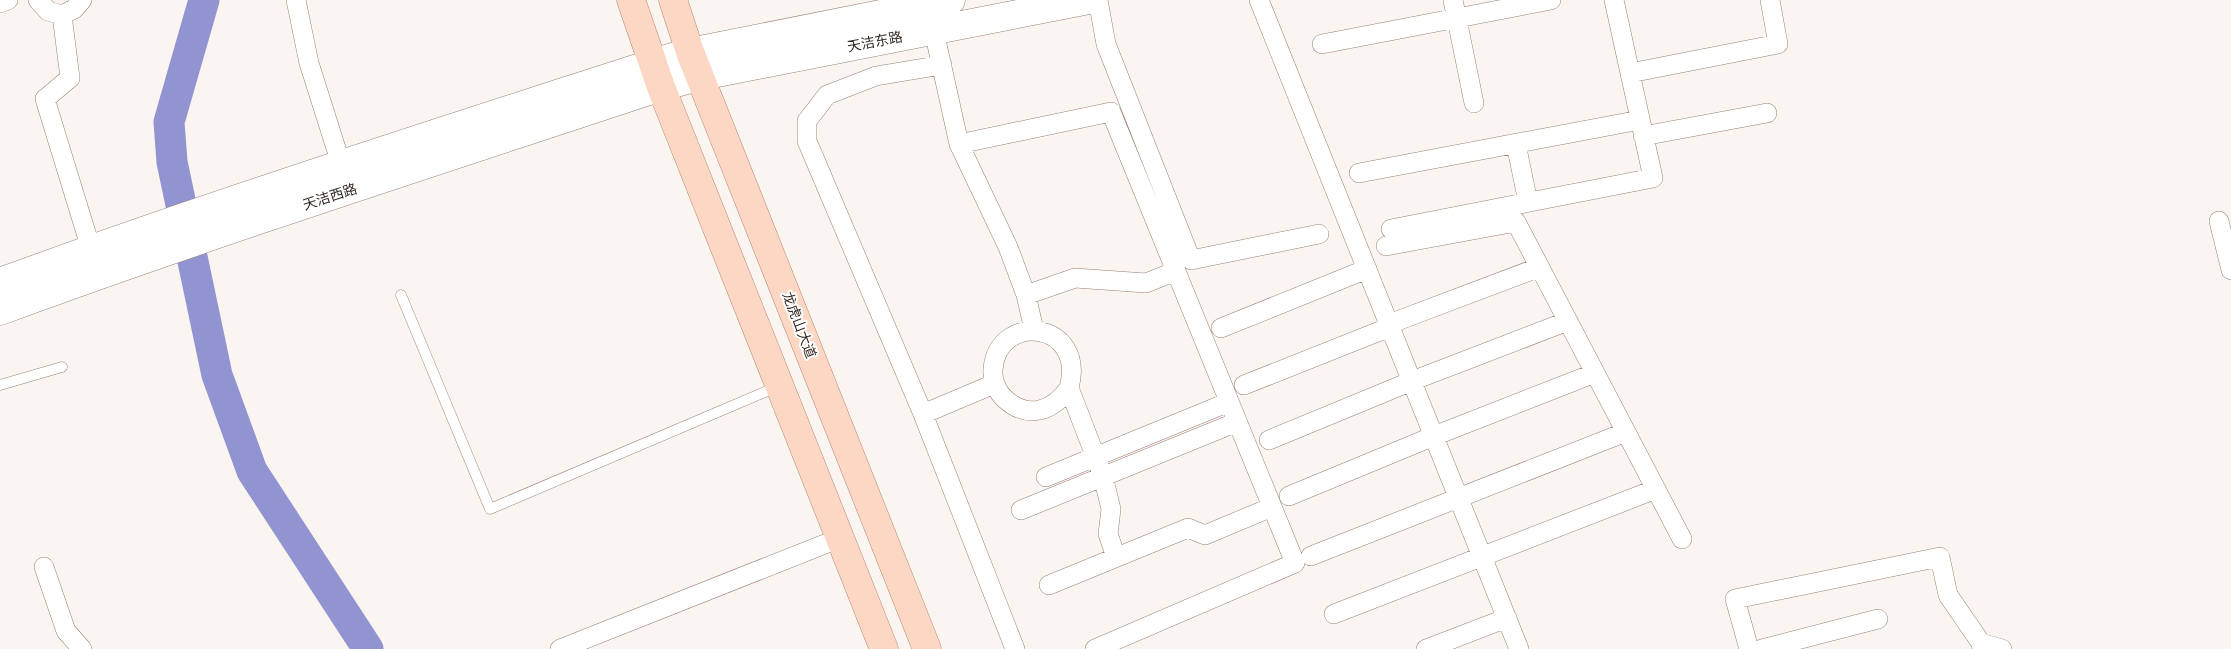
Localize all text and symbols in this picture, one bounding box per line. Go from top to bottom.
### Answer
street label: 天洁东路 [846,28,904,56]
street label: 天洁西路 [301,180,359,214]
street label: 龙虎山大道 [779,289,819,361]

